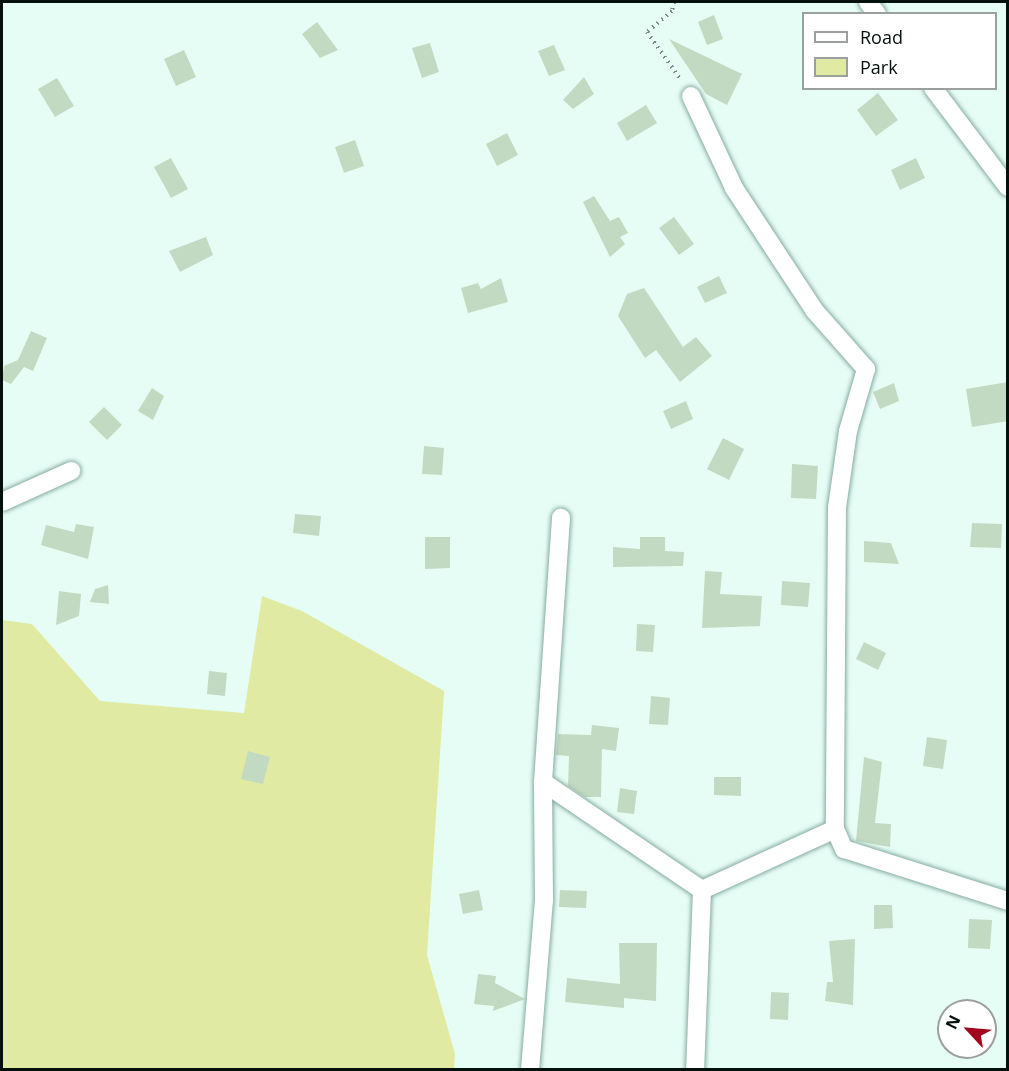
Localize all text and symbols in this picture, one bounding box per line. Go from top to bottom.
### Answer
legend [802,12,997,90]
text: Road [860,25,903,49]
text: Park [860,55,898,79]
north arrow [937,999,997,1059]
text: N [940,1011,965,1033]

